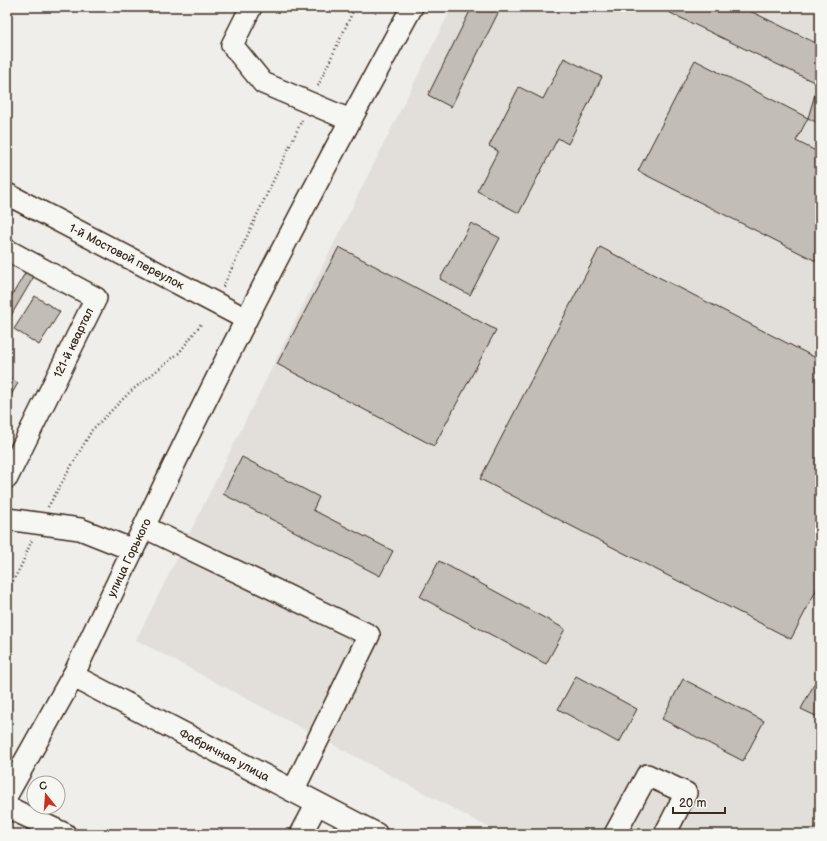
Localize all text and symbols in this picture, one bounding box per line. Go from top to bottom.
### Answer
street label: 1-й Мостовой переулок [67,220,187,293]
street label: 121-й квартал [51,305,98,381]
street label: улица Горького [104,516,154,599]
street label: Фабричная улица [177,725,272,785]
north arrow [26,775,66,815]
text: С [38,778,49,793]
scale bar [673,789,725,815]
text: 20 m [679,796,706,811]

